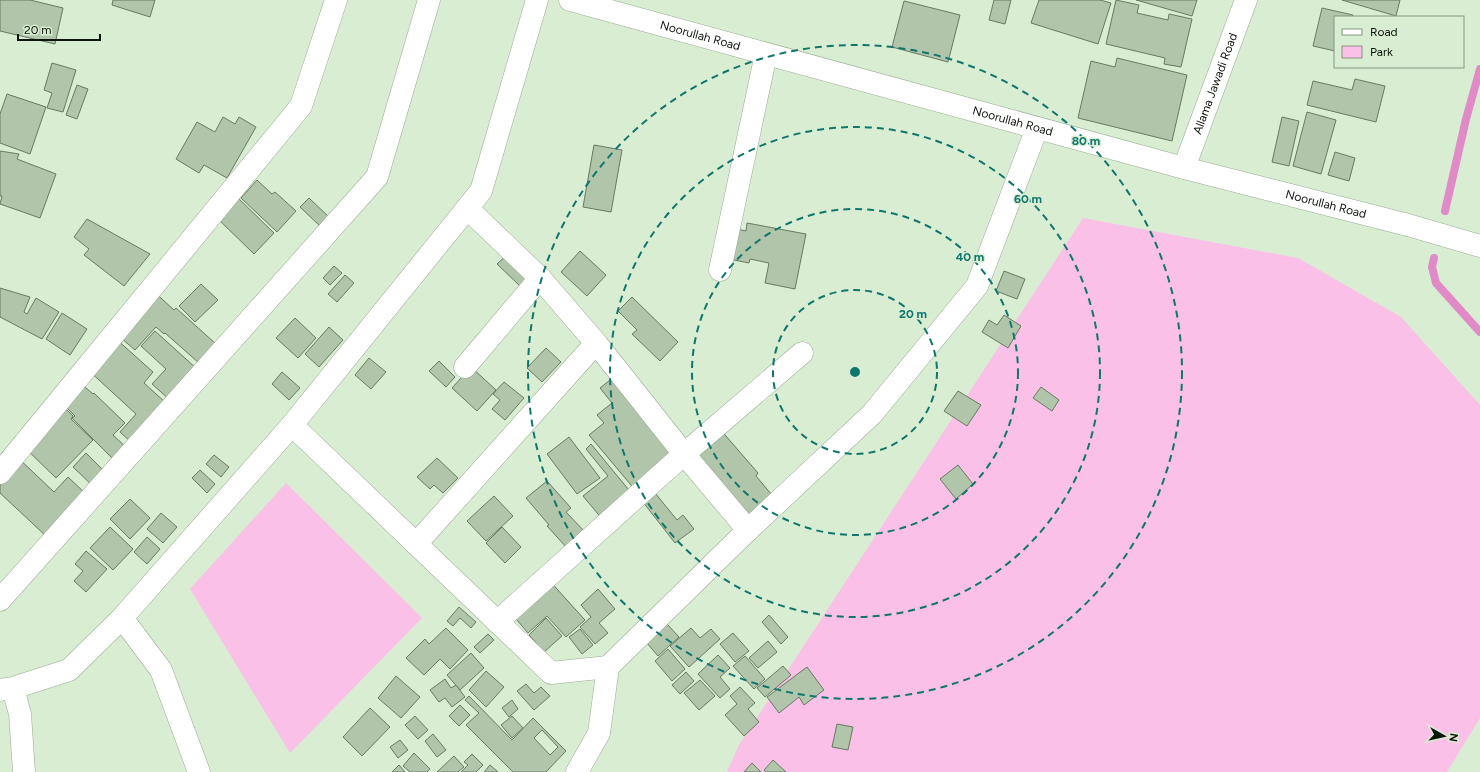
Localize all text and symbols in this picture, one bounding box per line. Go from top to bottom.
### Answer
scale bar [18,16,100,42]
legend [1334,16,1464,68]
street label: Noorullah Road [658,18,742,53]
text: 20 m [24,23,52,37]
text: Road [1370,25,1398,39]
street label: Allama Jawadi Road [1190,31,1240,136]
text: Park [1370,45,1393,59]
street label: Noorullah Road [971,103,1054,139]
text: 80 m [1072,134,1100,148]
street label: Noorullah Road [1284,187,1368,221]
text: 60 m [1014,192,1042,206]
text: 40 m [956,250,984,264]
text: 20 m [899,307,927,321]
centre of rings [848,365,862,379]
north arrow [1424,716,1464,756]
text: N [1446,732,1460,742]

